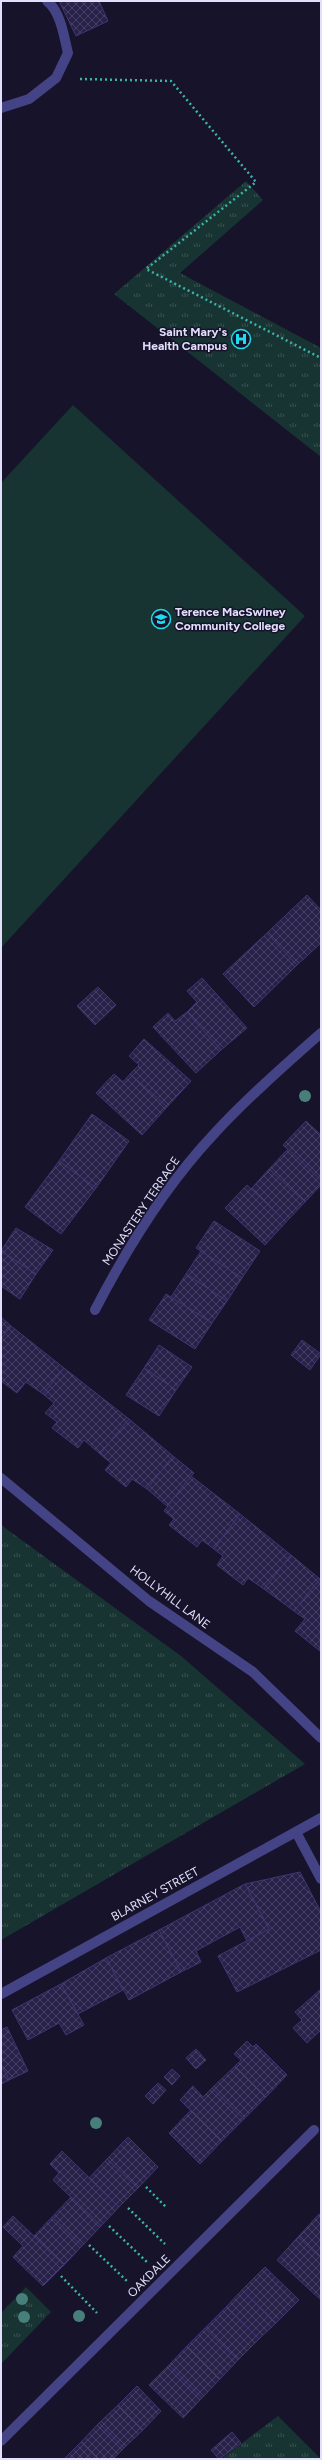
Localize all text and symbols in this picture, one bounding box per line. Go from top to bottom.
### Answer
place label: Saint Mary's Health Campus [142,325,227,353]
hospital icon: Saint Mary's Health Campus [230,328,252,350]
place label: Terence MacSwiney Community College [175,605,286,633]
school or university icon: Terence MacSwiney Community College [150,608,172,630]
street label: MONASTERY TERRACE [99,1154,183,1268]
street label: HOLLYHILL LANE [127,1562,213,1632]
street label: BLARNEY STREET [109,1864,202,1924]
street label: OAKDALE [125,2252,173,2300]

